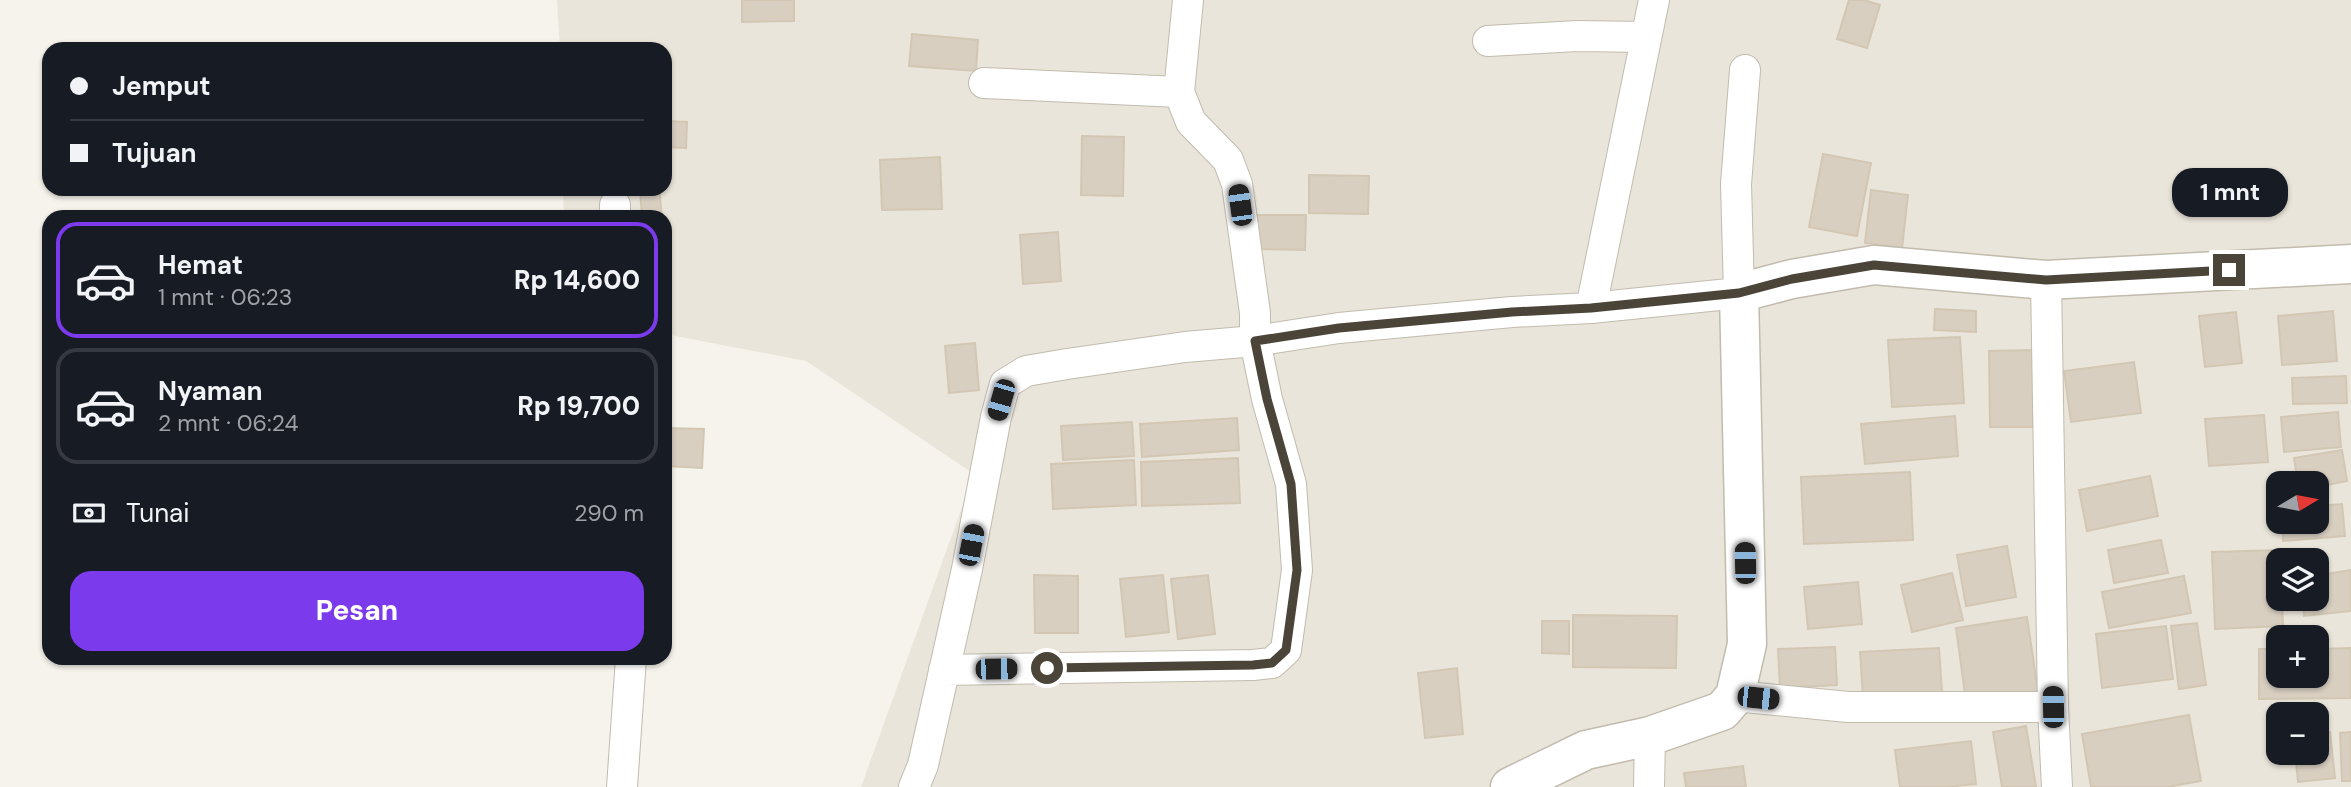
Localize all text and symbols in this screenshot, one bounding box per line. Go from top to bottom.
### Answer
text: Jemput [112,69,211,103]
text: Tujuan [112,136,197,170]
callout: 1 mnt [2171,168,2287,218]
text: 1 mnt [2200,177,2260,207]
car [1227,183,1254,227]
text: Hemat [158,248,243,282]
icon: car [74,249,137,312]
route end [2213,254,2245,286]
text: Rp 14,600 [514,263,640,297]
text: 1 mnt · 06:23 [158,282,292,312]
text: Nyaman [158,374,263,408]
icon: car [74,375,137,438]
car [986,377,1017,423]
text: Rp 19,700 [517,389,640,423]
text: 2 mnt · 06:24 [158,408,299,438]
north arrow [2266,471,2329,534]
map controls [2266,471,2329,765]
icon: cash [70,494,108,532]
text: Tunai [126,496,190,530]
text: 290 m [574,498,644,528]
car [957,522,986,568]
car [1735,542,1756,584]
button: layers [2266,548,2329,611]
button: Pesan [70,571,644,651]
button: + [2266,625,2329,688]
route start [1031,652,1063,684]
car [975,658,1018,680]
car [1737,685,1780,711]
car [2043,686,2064,728]
button: − [2266,702,2329,765]

